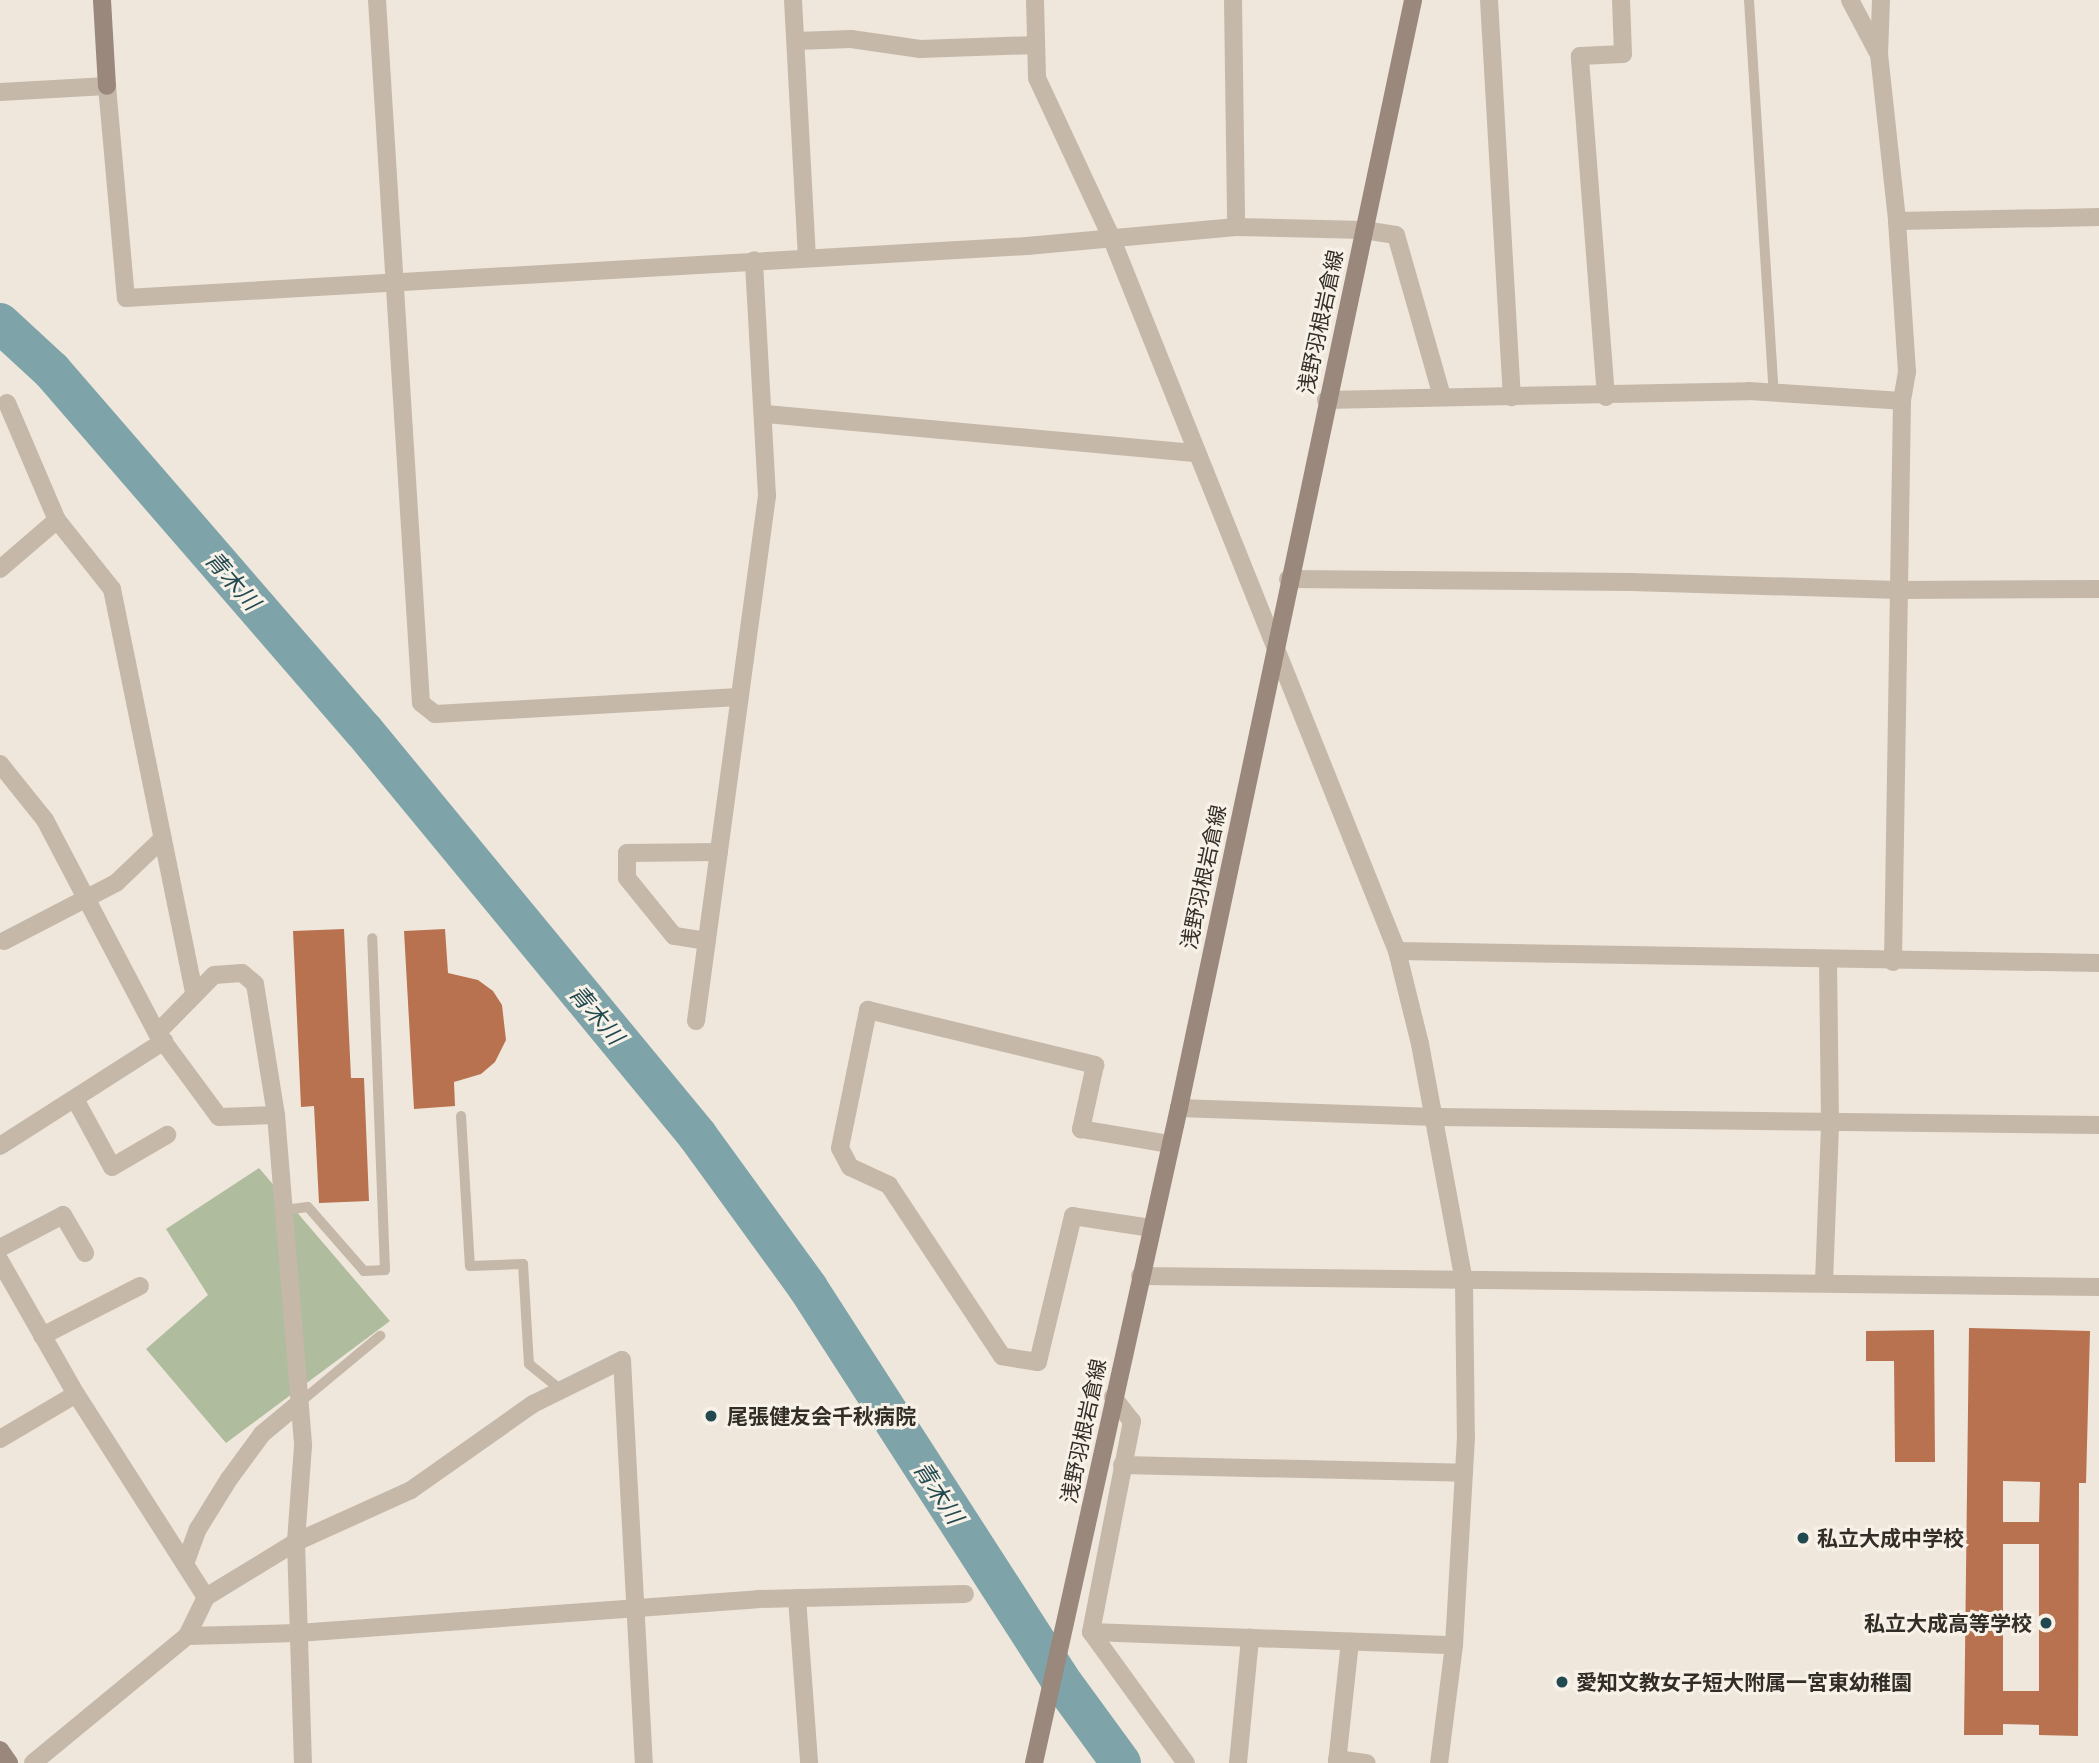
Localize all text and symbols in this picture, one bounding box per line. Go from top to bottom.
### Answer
street label: 浅野羽根岩倉線 [1292,247,1348,397]
water label: 青木川 [200,545,266,615]
street label: 浅野羽根岩倉線 [1175,802,1231,952]
water label: 青木川 [564,979,630,1049]
street label: 浅野羽根岩倉線 [1055,1356,1111,1506]
place label: 尾張健友会千秋病院 [727,1403,916,1429]
marker: 尾張健友会千秋病院 [701,1406,721,1426]
water label: 青木川 [909,1456,969,1528]
place label: 私立大成中学校 [1817,1525,1964,1551]
marker: 私立大成中学校 [1795,1530,1811,1546]
place label: 私立大成高等学校 [1864,1610,2032,1636]
marker: 私立大成高等学校 [2038,1615,2054,1631]
place label: 愛知文教女子短大附属一宮東幼稚園 [1576,1669,1912,1695]
marker: 愛知文教女子短大附属一宮東幼稚園 [1554,1674,1570,1690]

